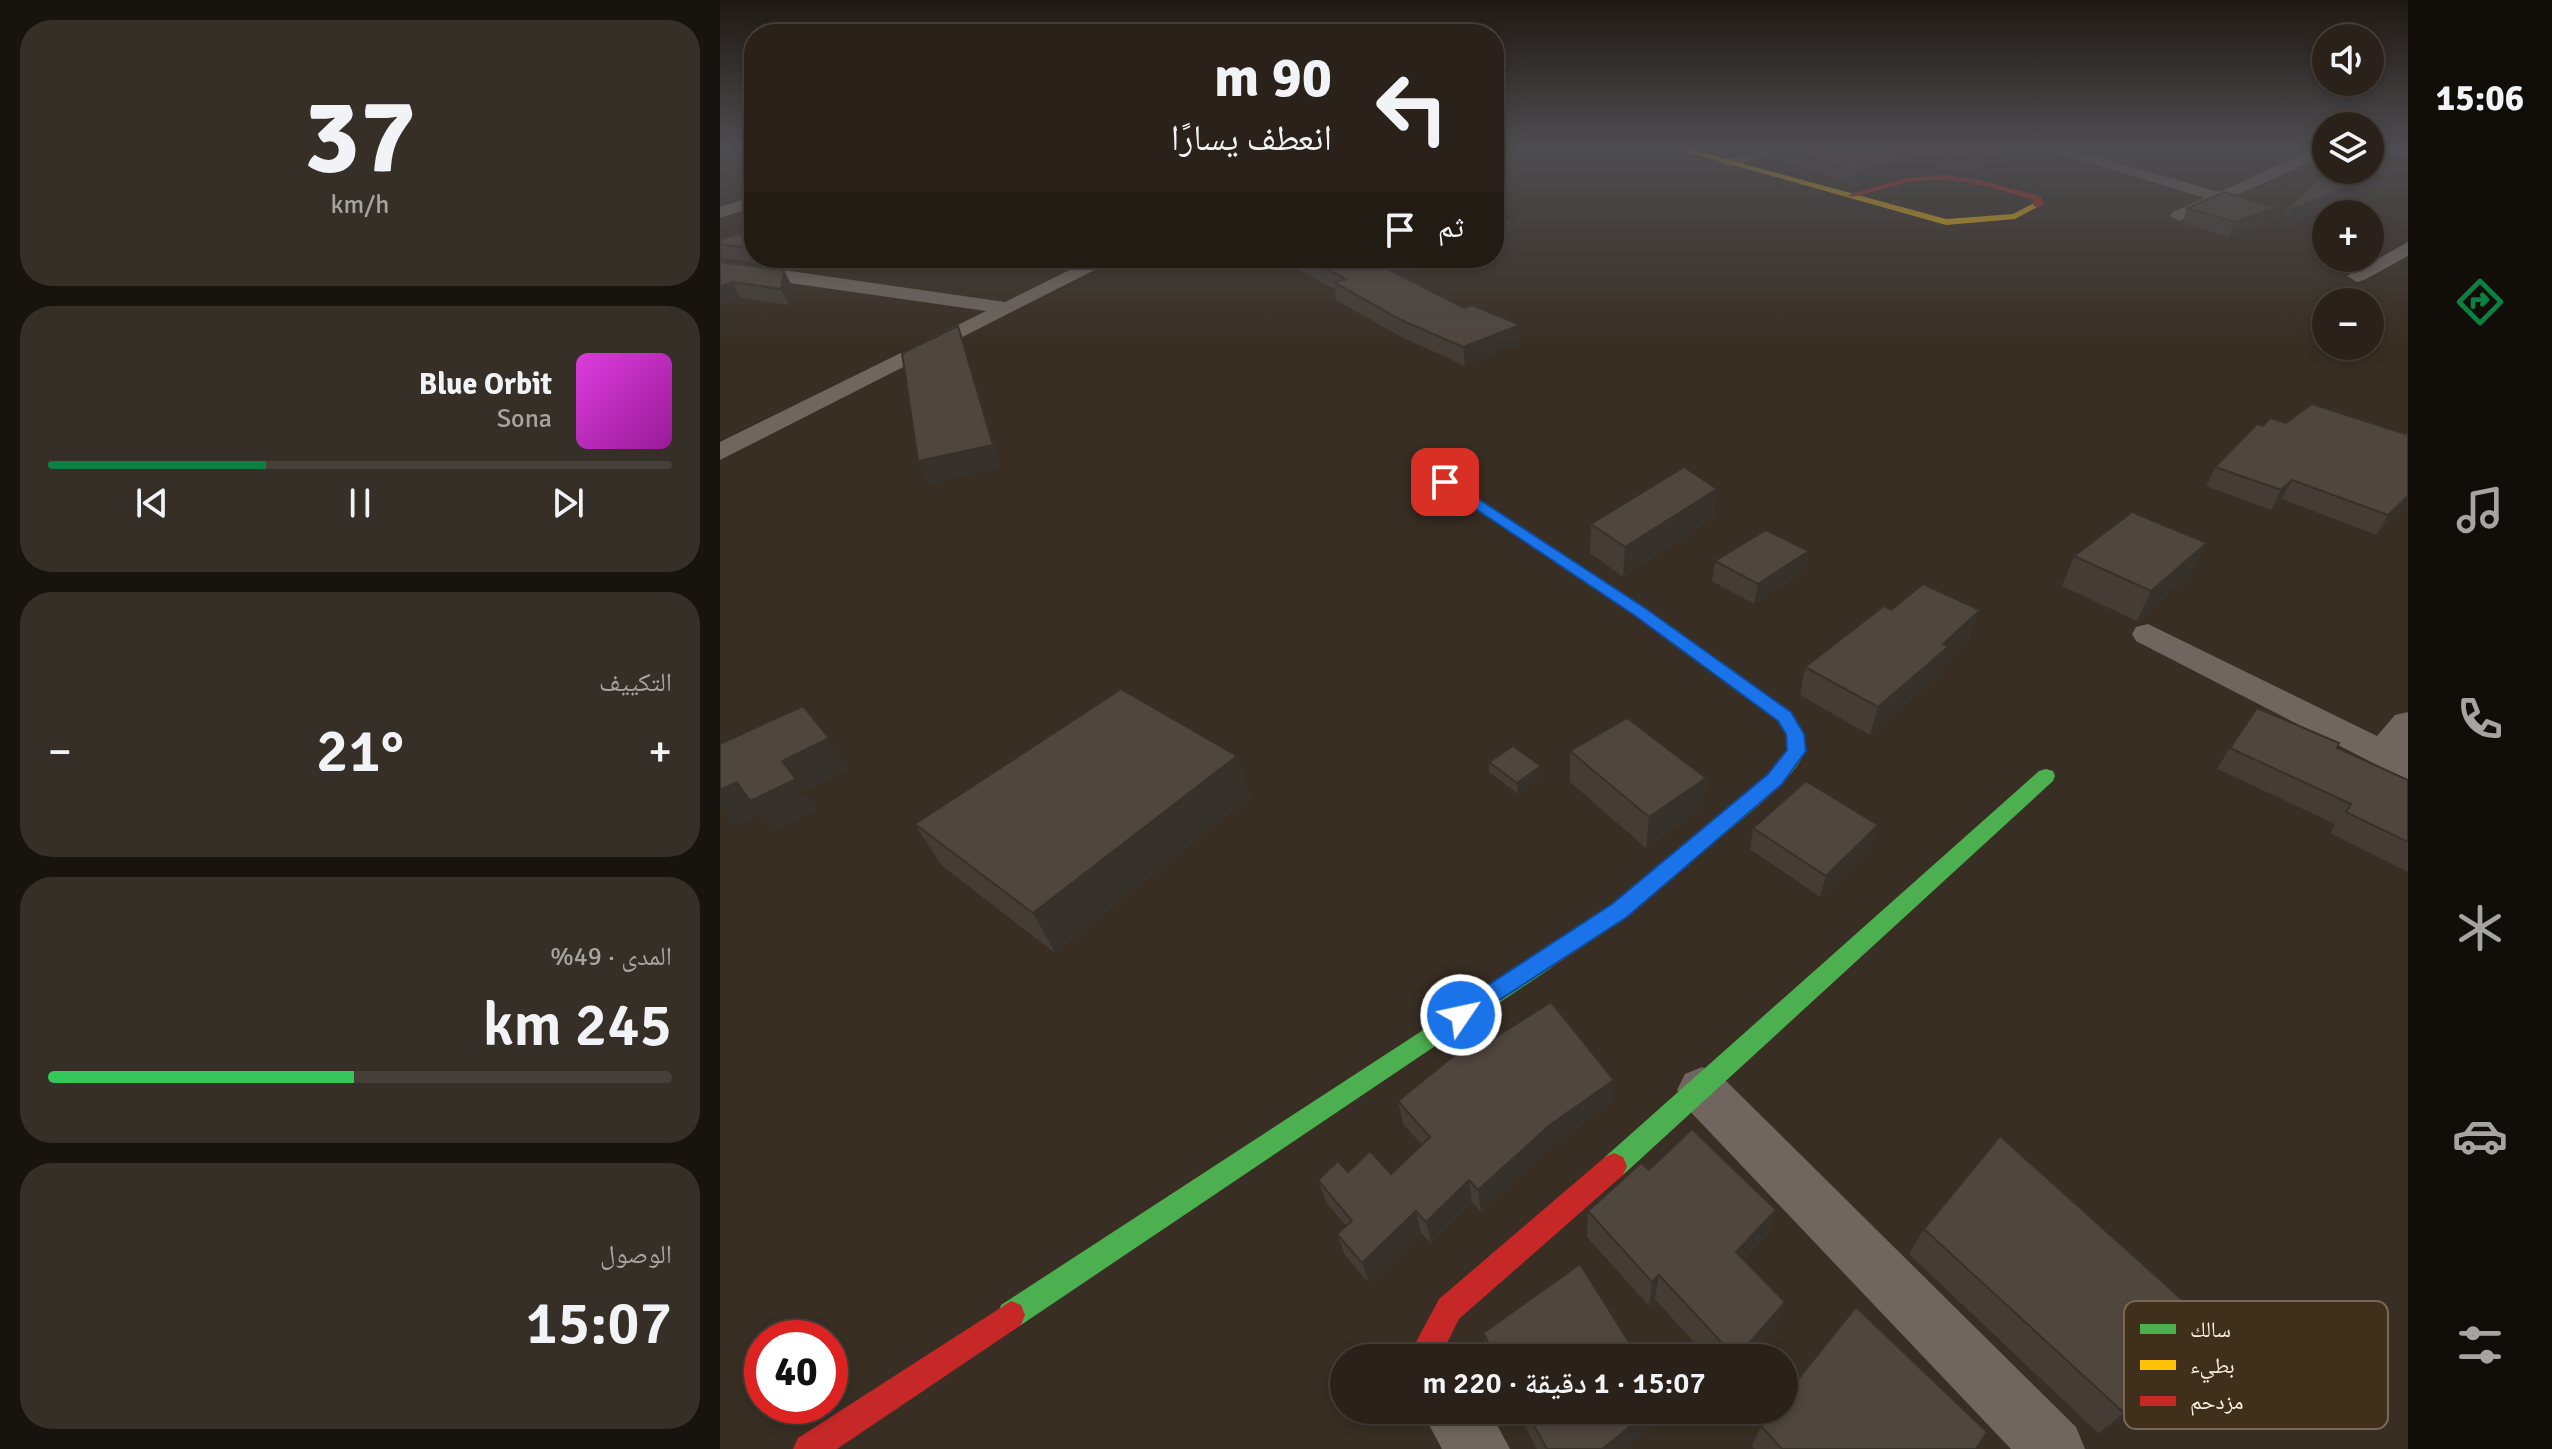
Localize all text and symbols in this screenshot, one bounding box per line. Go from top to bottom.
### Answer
map controls [2312,24,2384,360]
button: sound [2312,24,2384,96]
text: 90 m [1214,43,1332,112]
icon: left [1360,56,1464,160]
text: 37 [304,73,416,201]
text: 15:06 [2436,76,2524,121]
button: layers [2312,112,2384,184]
text: انعطف يسارًا [1171,116,1332,161]
text: km/h [331,189,389,221]
button: + [2312,200,2384,272]
icon: arrive [1378,208,1422,252]
text: ثم [1438,209,1464,246]
icon: directions [2452,274,2508,330]
button: − [2312,288,2384,360]
text: Blue Orbit [419,366,552,403]
text: Sona [497,403,552,435]
pin [1411,448,1479,516]
icon: arrive [1423,460,1467,504]
icon: previous [130,481,174,525]
icon: pause [338,481,382,525]
icon: next [546,481,590,525]
icon: music [2452,482,2508,538]
text: التكييف [599,667,672,699]
icon: phone [2452,691,2508,747]
text: 21° [316,715,404,789]
text: − [48,725,72,779]
text: + [648,725,672,779]
icon: climate [2452,900,2508,956]
text: المدى · 49% [550,941,672,973]
position arrow [1419,973,1503,1057]
text: 245 km [483,989,672,1063]
icon: car [2452,1108,2508,1164]
text: الوصول [600,1239,672,1271]
text: 15:07 [525,1287,672,1361]
legend [2124,1301,2388,1429]
text: سالك [2190,1316,2231,1343]
icon: filters [2452,1317,2508,1373]
speed limit sign: 40 [744,1320,848,1424]
text: بطيء [2190,1352,2235,1383]
text: 15:07 · 1 دقيقة · 220 m [1422,1365,1706,1402]
text: مزدحم [2190,1388,2244,1416]

